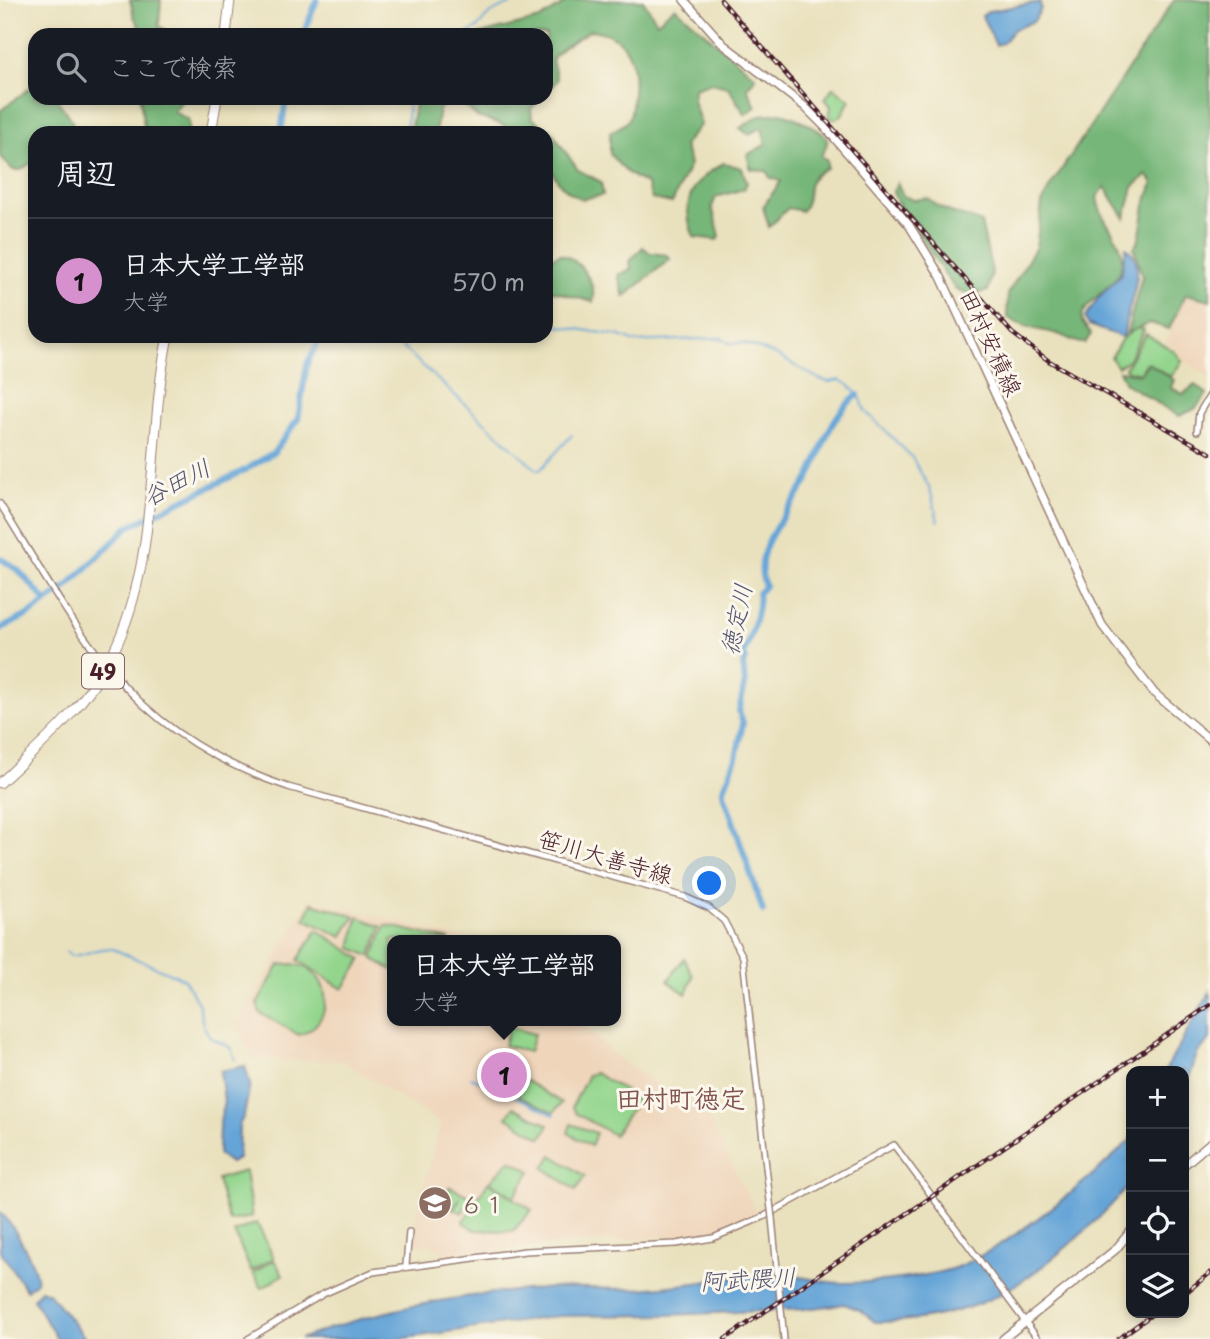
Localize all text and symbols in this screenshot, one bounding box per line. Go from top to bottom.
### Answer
search box [28,28,553,105]
text: ここで検索 [108,47,238,86]
icon: search [52,48,90,86]
text: 周辺 [56,149,116,194]
text: 日本大学工学部 [123,244,305,283]
text: 1 [74,264,85,299]
text: 570 m [452,264,525,299]
street label: 田村安積線 [952,282,1032,402]
text: 大学 [123,283,169,318]
water label: 谷田川 [136,449,216,513]
water label: 徳定川 [710,580,760,658]
road number: 49 [82,654,124,688]
street label: 笹川大善寺線 [535,820,677,892]
your location [692,866,726,900]
popup [387,935,621,1026]
text: 日本大学工学部 [413,944,595,983]
text: 大学 [413,983,459,1018]
pin: 1 [481,1049,527,1101]
map controls [1126,1066,1189,1318]
button: + [1126,1066,1189,1129]
district label: 田村町徳定 [616,1078,746,1117]
button: − [1126,1129,1189,1192]
school or university icon: ６１ [416,1184,454,1222]
place label: ６１ [460,1186,506,1221]
button: locate [1126,1192,1189,1255]
button: layers [1126,1255,1189,1318]
water label: 阿武隈川 [699,1258,797,1298]

